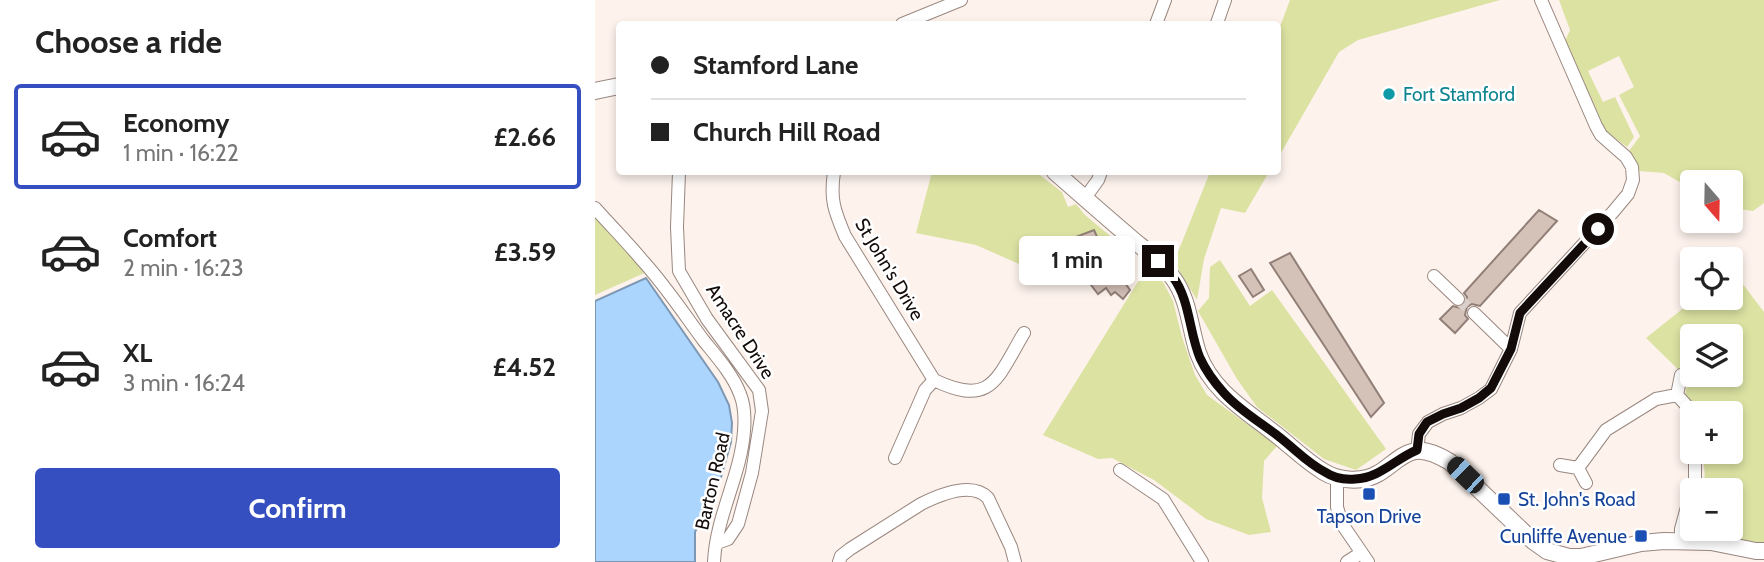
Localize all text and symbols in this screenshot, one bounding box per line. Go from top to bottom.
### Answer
text: Choose a ride [35,22,222,61]
text: Stamford Lane [693,49,858,81]
place label: Fort Stamford [1403,83,1515,106]
marker: Fort Stamford [1381,86,1397,102]
icon: car [39,105,102,168]
text: Economy [123,107,229,139]
text: Church Hill Road [693,116,881,148]
text: £2.66 [494,121,556,153]
text: 1 min · 16:22 [123,139,239,167]
north arrow [1680,170,1743,233]
map controls [1680,170,1743,541]
route start [1582,213,1614,245]
street label: St John's Drive [850,214,929,325]
icon: car [39,220,102,283]
text: Comfort [123,222,217,254]
text: £3.59 [494,236,556,268]
callout: 1 min [1018,236,1133,286]
route end [1142,245,1174,277]
text: 1 min [1051,246,1103,274]
button: locate [1680,247,1743,310]
text: 2 min · 16:23 [123,254,244,282]
street label: Amacre Drive [701,280,780,383]
button: layers [1680,324,1743,387]
icon: car [39,335,102,398]
text: XL [123,337,152,369]
text: £4.52 [493,351,556,383]
text: 3 min · 16:24 [123,369,245,397]
button: + [1680,401,1743,464]
street label: Barton Road [690,430,735,532]
car [1443,453,1488,497]
button: Confirm [35,468,560,548]
button: − [1680,478,1743,541]
marker: Tapson Drive [1361,486,1377,502]
place label: St. John's Road [1518,488,1635,511]
marker: St. John's Road [1496,491,1512,507]
place label: Tapson Drive [1317,505,1422,528]
place label: Cunliffe Avenue [1500,525,1627,548]
marker: Cunliffe Avenue [1633,528,1649,544]

